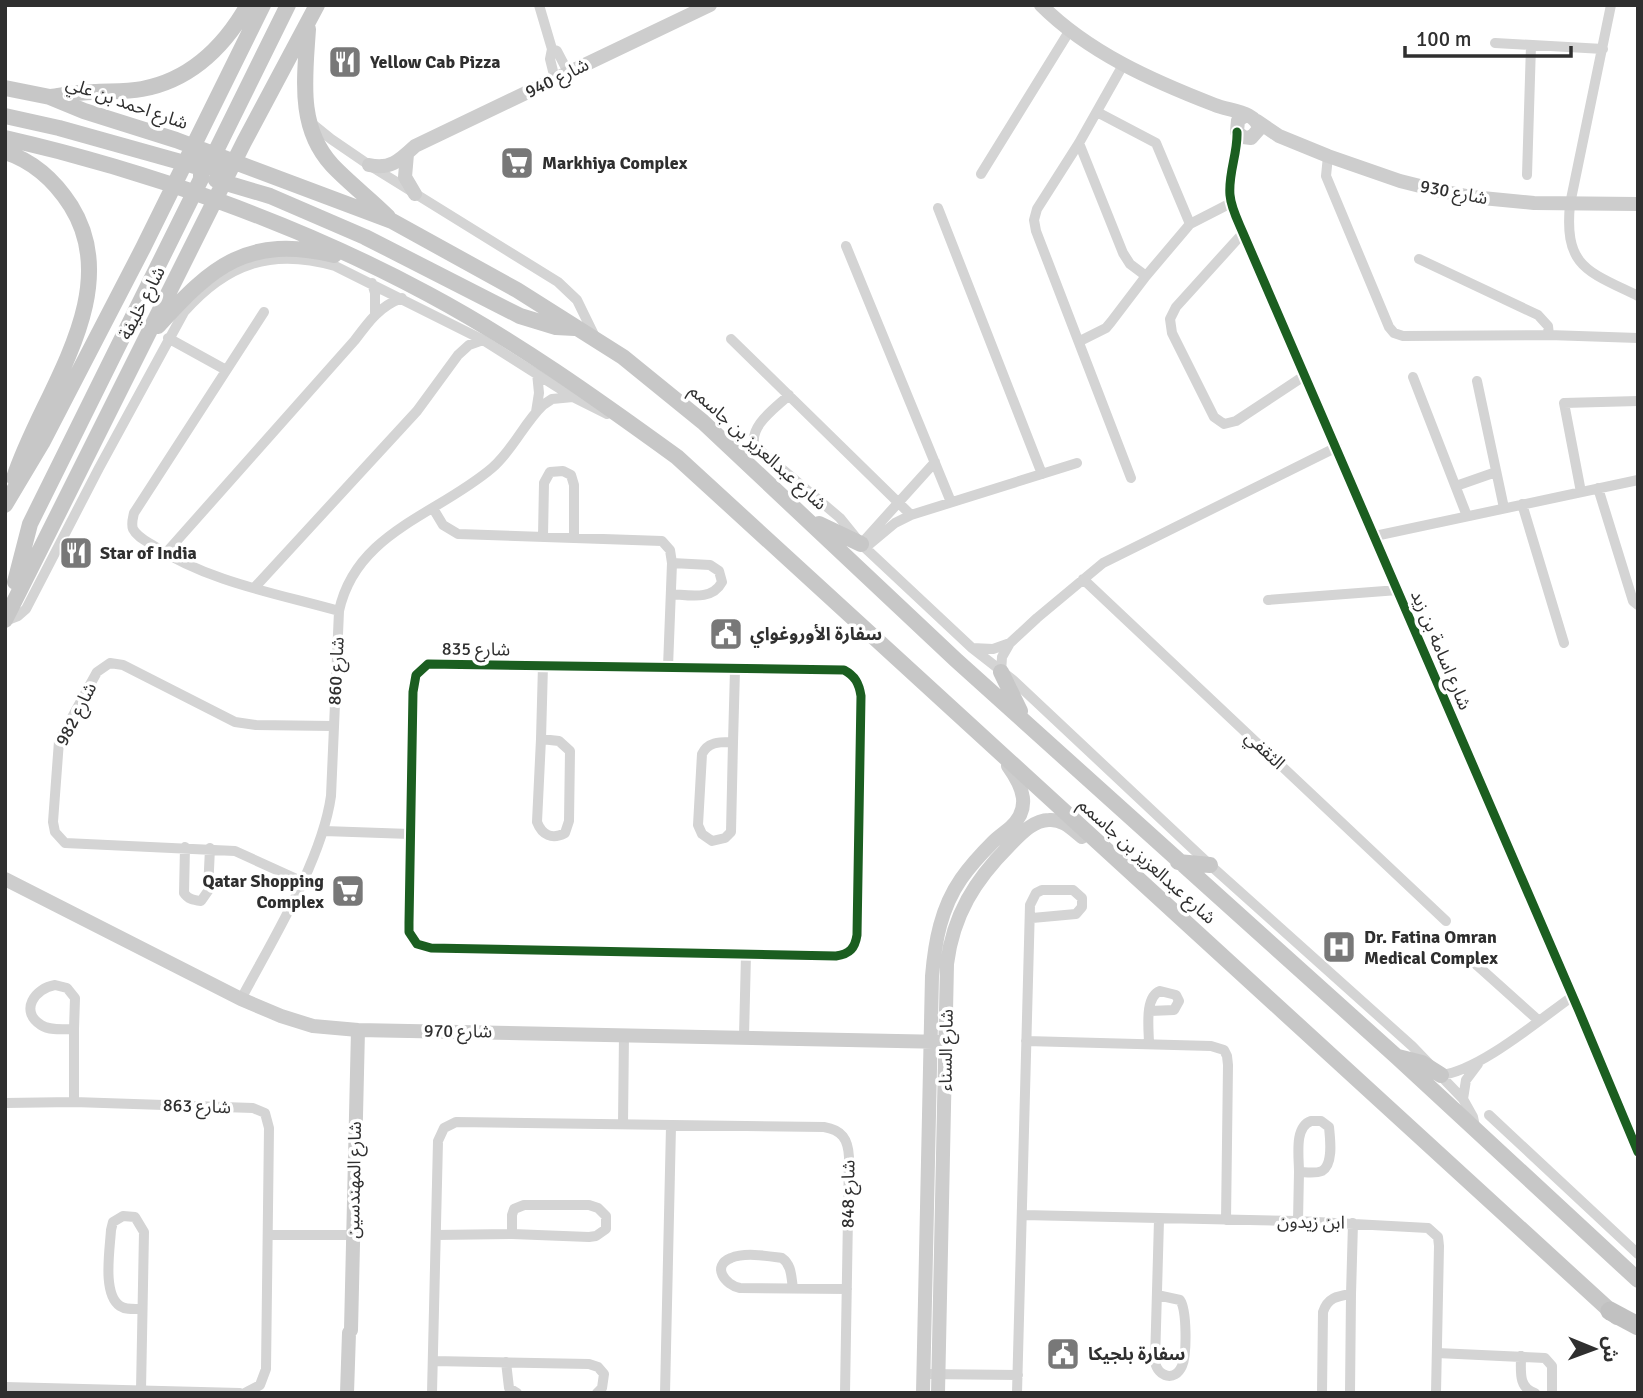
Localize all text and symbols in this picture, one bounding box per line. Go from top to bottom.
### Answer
scale bar [1405,14,1571,58]
text: 100 m [1416,26,1471,52]
restaurant icon: Yellow Cab Pizza [326,43,364,81]
place label: Yellow Cab Pizza [369,51,500,73]
street label: شارع 940 [522,53,594,106]
street label: شارع احمد بن علي [62,72,191,137]
supermarket icon: Markhiya Complex [498,144,536,182]
place label: Markhiya Complex [542,152,688,174]
street label: شارع 930 [1418,175,1490,212]
street label: شارع خليفة [114,263,173,345]
street label: شارع عبدالعزيز بن جاسمم [683,379,831,517]
restaurant icon: Star of India [57,534,95,572]
place label: Star of India [100,542,197,564]
street label: شارع اسامة بن زيد [1403,587,1476,714]
public building icon: سفارة الأوروغواي [707,615,745,653]
place label: سفارة الأوروغواي [750,623,882,648]
street label: شارع 860 [323,636,352,706]
street label: شارع 835 [442,637,510,664]
street label: شارع 982 [51,679,104,751]
street label: الثقفي [1239,726,1290,776]
street label: شارع عبدالعزيز بن جاسمم [1072,793,1220,931]
place label: Qatar Shopping Complex [203,870,324,913]
supermarket icon: Qatar Shopping Complex [329,872,367,910]
place label: Dr. Fatina Omran Medical Complex [1364,926,1498,969]
hospital icon: Dr. Fatina Omran Medical Complex [1320,928,1358,966]
street label: شارع السناء [934,1009,961,1091]
street label: شارع 970 [424,1019,492,1046]
street label: شارع 863 [162,1094,231,1121]
street label: شارع المهندسين [342,1121,369,1239]
street label: شارع 848 [836,1160,863,1228]
street label: ابن زيدون [1277,1210,1345,1234]
north arrow [1559,1314,1629,1384]
public building icon: سفارة بلجيكا [1044,1335,1082,1373]
text: ش [1598,1336,1622,1363]
place label: سفارة بلجيكا [1088,1343,1185,1365]

